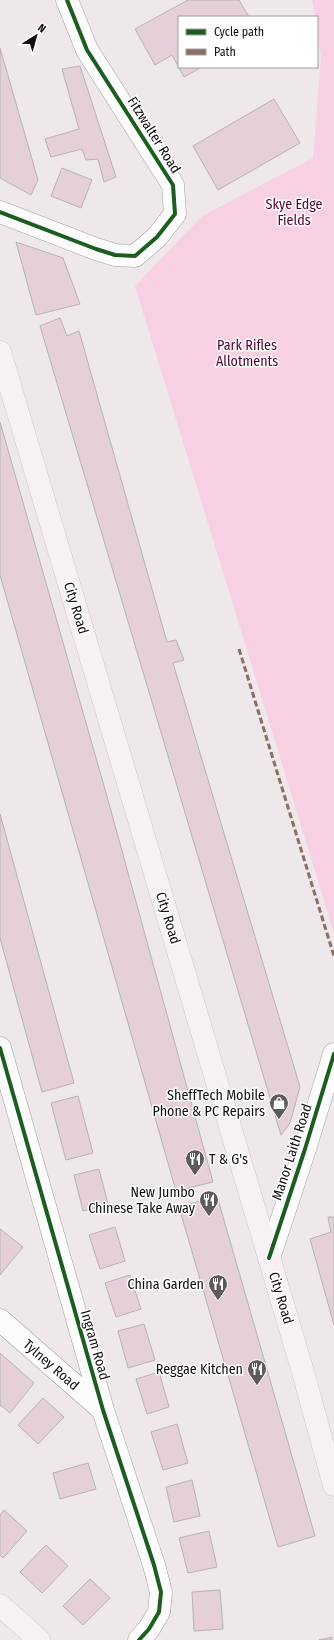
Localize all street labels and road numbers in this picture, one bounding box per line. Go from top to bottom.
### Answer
street label: Fitzwalter Road [124,94,184,176]
street label: City Road [60,580,92,636]
street label: City Road [152,890,184,946]
street label: Manor Laith Road [268,1102,316,1202]
street label: City Road [265,1270,297,1326]
street label: Ingram Road [77,1308,113,1382]
street label: Tylney Road [20,1336,82,1394]

